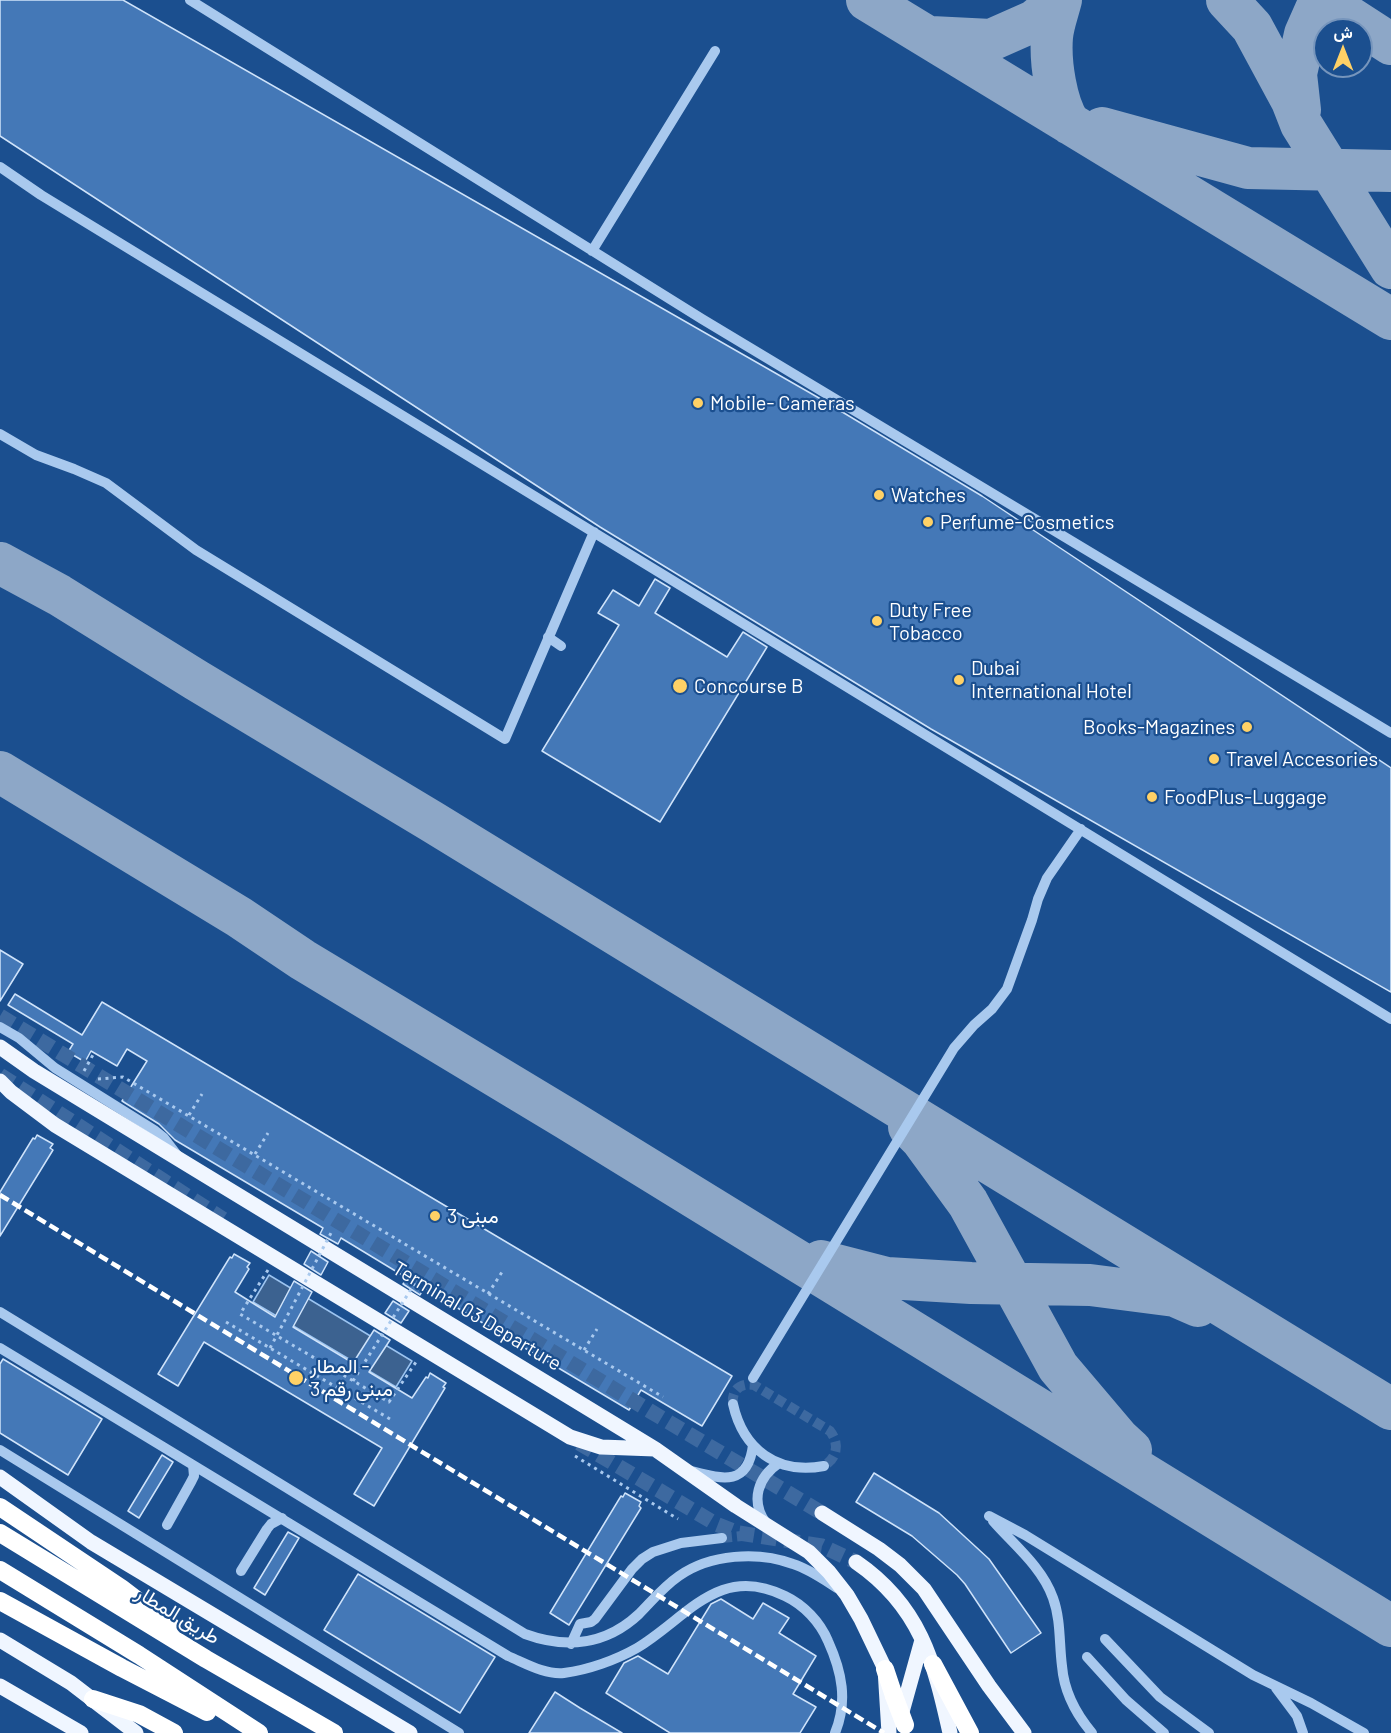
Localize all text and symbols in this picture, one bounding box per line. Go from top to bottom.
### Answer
north arrow [1313,18,1373,78]
text: ش [1333,22,1353,41]
place label: Mobile- Cameras [710,391,855,415]
marker: Mobile- Cameras [691,396,705,410]
place label: Watches [891,483,966,507]
marker: Watches [872,488,886,502]
place label: Perfume-Cosmetics [940,510,1114,534]
marker: Perfume-Cosmetics [921,515,935,529]
place label: Duty Free Tobacco [889,598,972,645]
marker: Duty Free Tobacco [870,614,884,628]
place label: Dubai International Hotel [971,656,1132,703]
marker: Dubai International Hotel [952,673,966,687]
place label: Concourse B [694,674,804,698]
marker: Concourse B [671,677,689,695]
place label: Books-Magazines [1083,715,1235,739]
marker: Books-Magazines [1240,720,1254,734]
place label: Travel Accesories [1226,747,1378,771]
marker: Travel Accesories [1207,752,1221,766]
place label: FoodPlus-Luggage [1164,785,1327,809]
marker: FoodPlus-Luggage [1145,790,1159,804]
place label: مبنى 3 [447,1204,499,1228]
marker: مبنى 3 [428,1209,442,1223]
street label: Terminal 03 Departure [388,1256,566,1376]
place label: المطار - مبنى رقم 3 [310,1354,393,1401]
marker: المطار - مبنى رقم 3 [287,1369,305,1387]
street label: طريق المطار [132,1581,224,1649]

